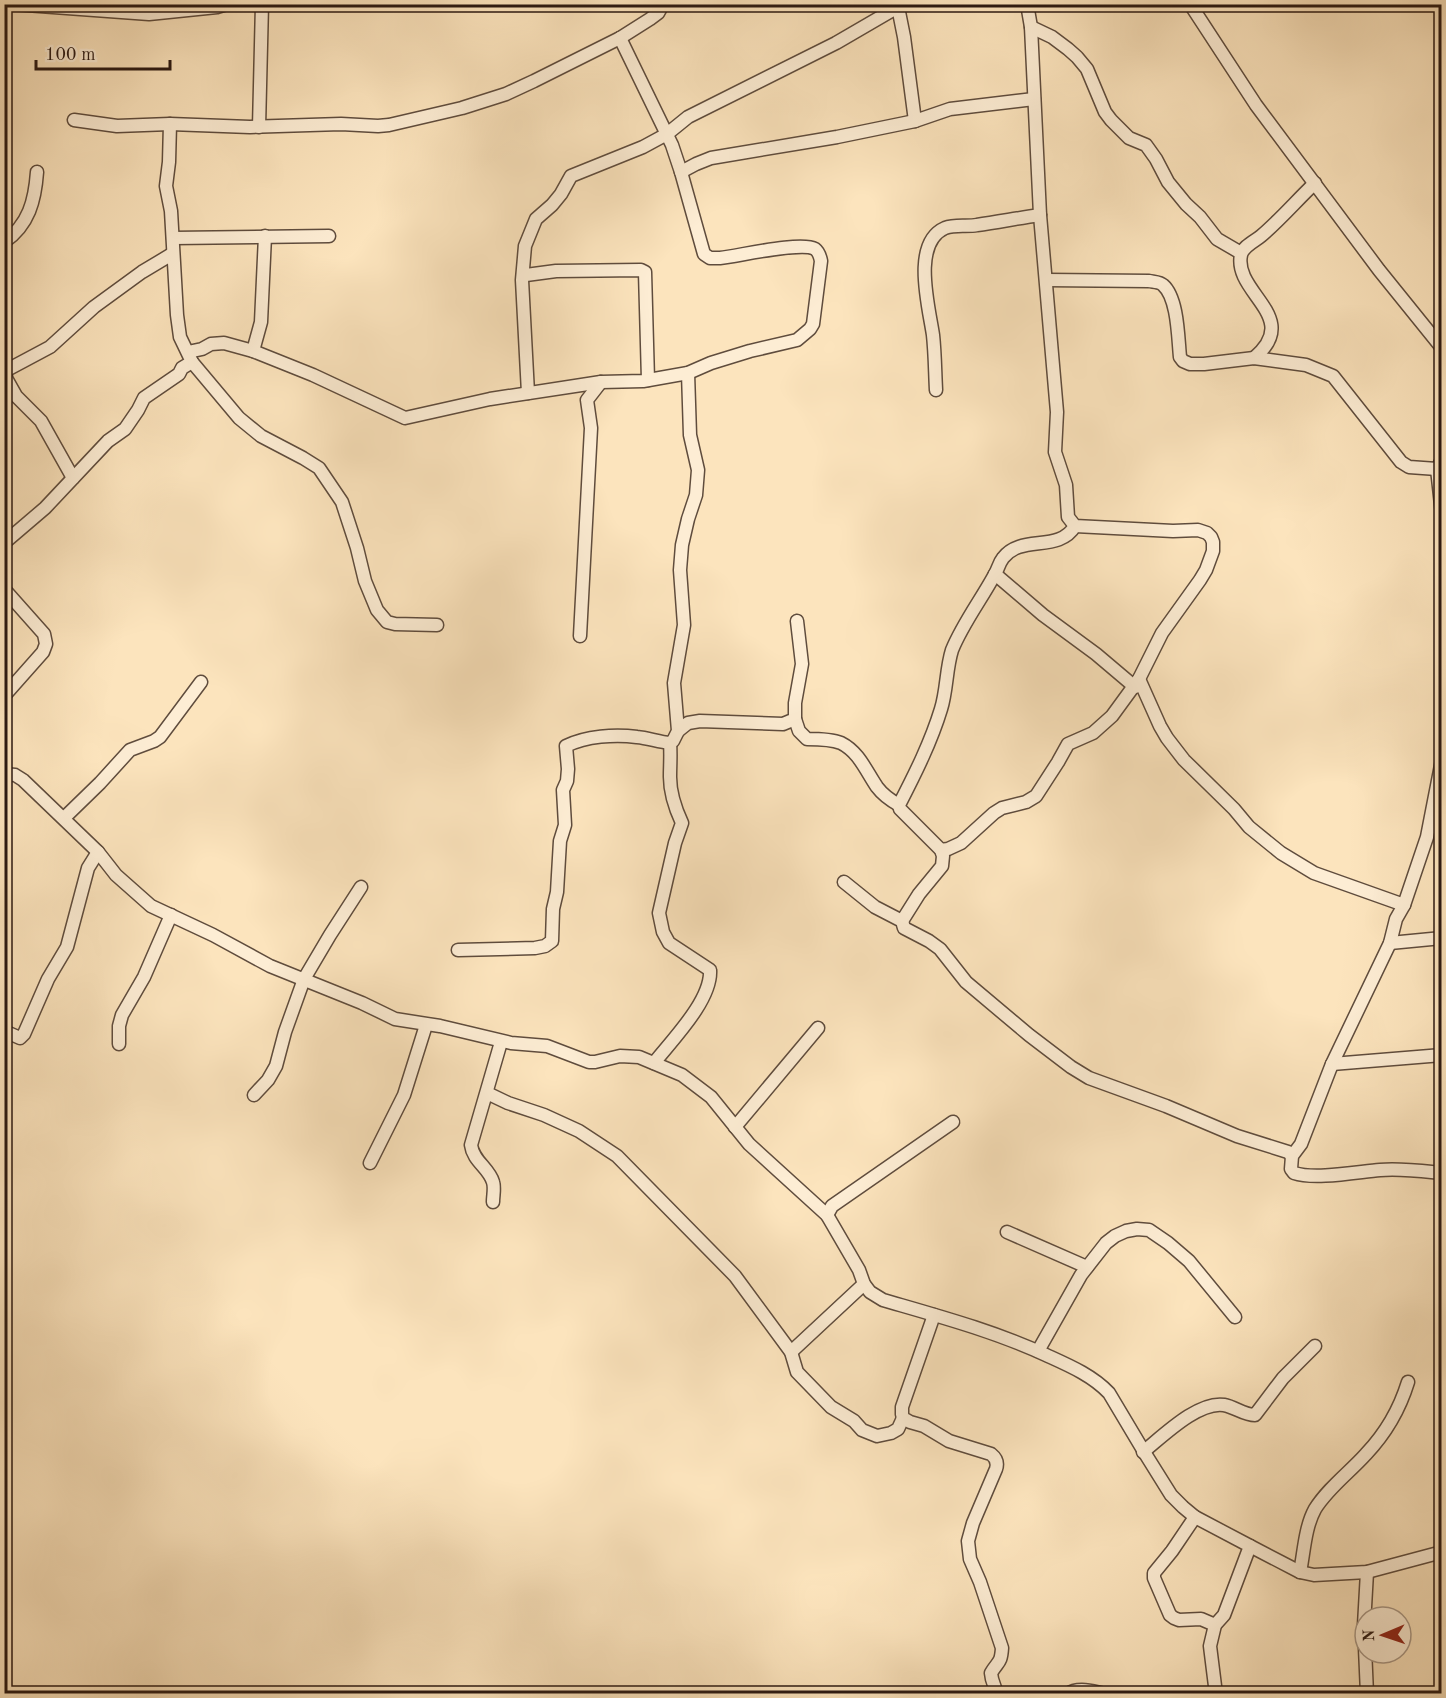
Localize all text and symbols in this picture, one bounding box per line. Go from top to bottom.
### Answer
scale bar [36,33,170,71]
text: 100 m [45,46,96,64]
north arrow [1353,1605,1413,1665]
text: N [1362,1628,1378,1642]

